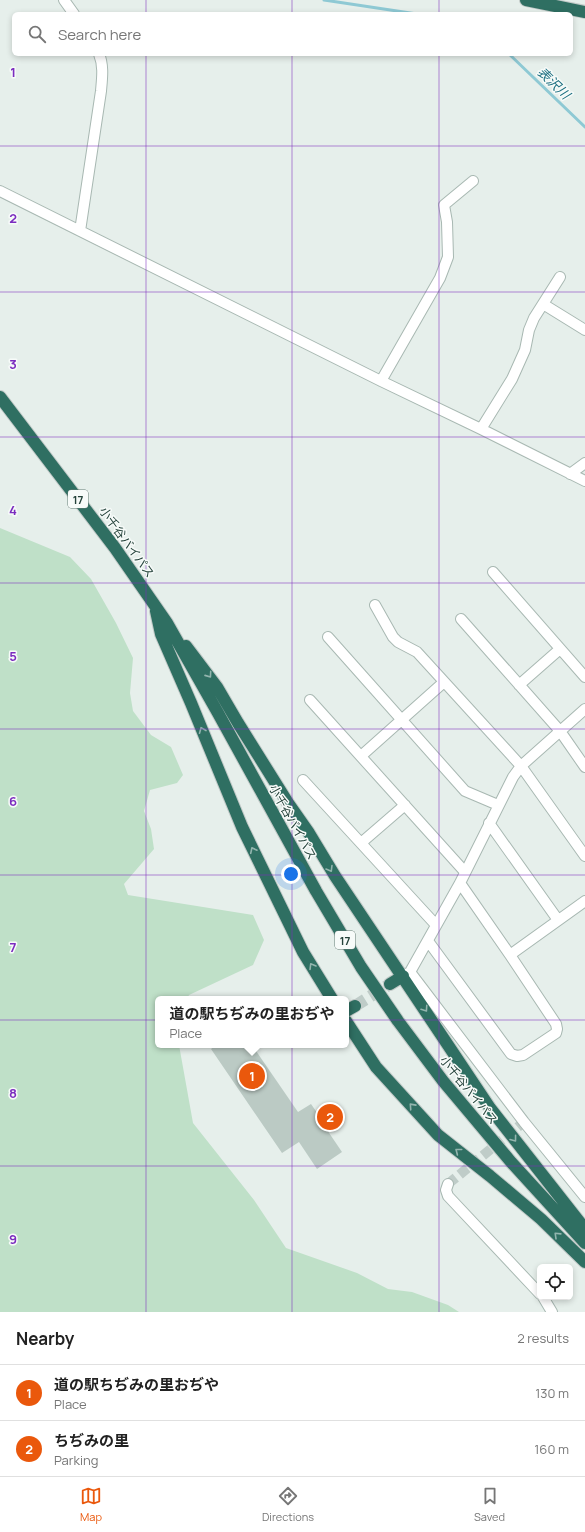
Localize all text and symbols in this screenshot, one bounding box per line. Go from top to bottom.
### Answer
search box [12,12,573,56]
icon: search [26,23,48,45]
text: Search here [58,24,141,45]
text: 1 [10,63,16,81]
water label: 表沢川 [534,63,576,104]
text: 2 [9,209,17,227]
text: 3 [9,355,17,373]
road number: 17 [68,490,88,508]
text: 4 [9,501,17,519]
street label: 小千谷バイパス [96,503,158,581]
text: 5 [9,647,17,665]
one-way arrow [204,671,211,678]
one-way arrow [199,727,207,734]
street label: 小千谷バイパス [265,781,321,863]
text: 6 [9,792,17,810]
one-way arrow [250,846,258,854]
your location [281,864,301,884]
one-way arrow [326,865,333,872]
road number: 17 [335,931,355,949]
text: 7 [10,938,17,956]
one-way arrow [309,963,316,970]
popup [155,996,349,1048]
text: 道の駅ちぢみの里おぢや [169,1003,335,1024]
one-way arrow [420,1005,427,1012]
text: Place [169,1024,202,1042]
street label: 小千谷バイパス [436,1052,502,1128]
pin: 1 [239,1061,265,1091]
text: 8 [9,1084,17,1102]
pin: 2 [317,1102,343,1132]
one-way arrow [409,1103,416,1111]
one-way arrow [509,1134,516,1141]
one-way arrow [455,1148,462,1155]
text: 9 [9,1230,17,1248]
one-way arrow [554,1232,562,1239]
map controls [537,1264,573,1300]
button: locate [537,1264,573,1300]
text: Nearby [16,1327,74,1350]
text: 2 results [517,1329,569,1347]
text: 道の駅ちぢみの里おぢや [54,1374,219,1395]
text: 1 [26,1384,32,1402]
text: 130 m [535,1384,569,1402]
text: Place [54,1395,87,1413]
text: ちぢみの里 [54,1430,129,1451]
text: 2 [25,1440,33,1458]
text: 160 m [534,1440,569,1458]
text: Parking [54,1451,98,1469]
tab: Map [80,1485,102,1524]
tab: Directions [262,1485,314,1524]
tab: Saved [474,1485,505,1524]

